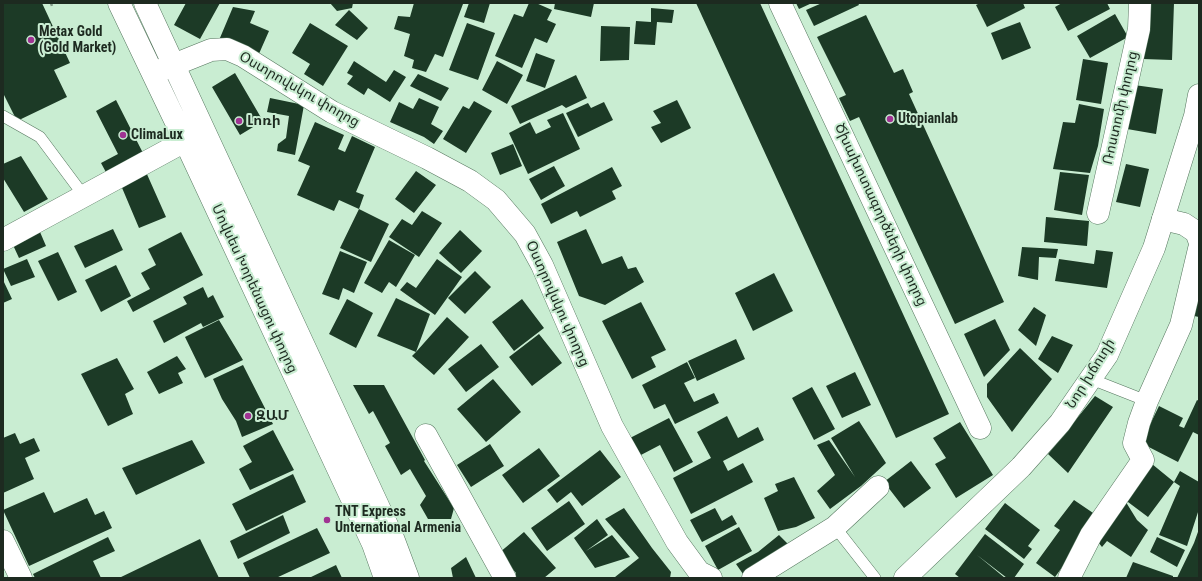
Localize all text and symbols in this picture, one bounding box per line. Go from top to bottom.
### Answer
place label: Metax Gold (Gold Market) [39,24,116,56]
marker: Metax Gold (Gold Market) [26,35,36,45]
street label: Օստրովսկու փողոց [236,49,362,131]
street label: Ռոստոմի փողոց [1100,50,1142,166]
place label: Utopianlab [898,111,958,127]
place label: Լոռի [247,113,281,129]
marker: Utopianlab [885,114,895,124]
marker: Լոռի [234,116,244,126]
street label: Ծխախոտագործների փողոց [830,121,930,309]
place label: ClimaLux [131,127,183,143]
marker: ClimaLux [118,130,128,140]
street label: Մովսես Խորենացու փողոց [207,202,301,376]
street label: Օստրովսկու փողոց [522,238,592,370]
street label: Նոր խճուղի [1063,336,1119,412]
place label: ԶԱՄ [256,408,289,424]
marker: ԶԱՄ [243,411,253,421]
place label: TNT Express Unternational Armenia [335,504,461,536]
marker: TNT Express Unternational Armenia [322,515,332,525]

